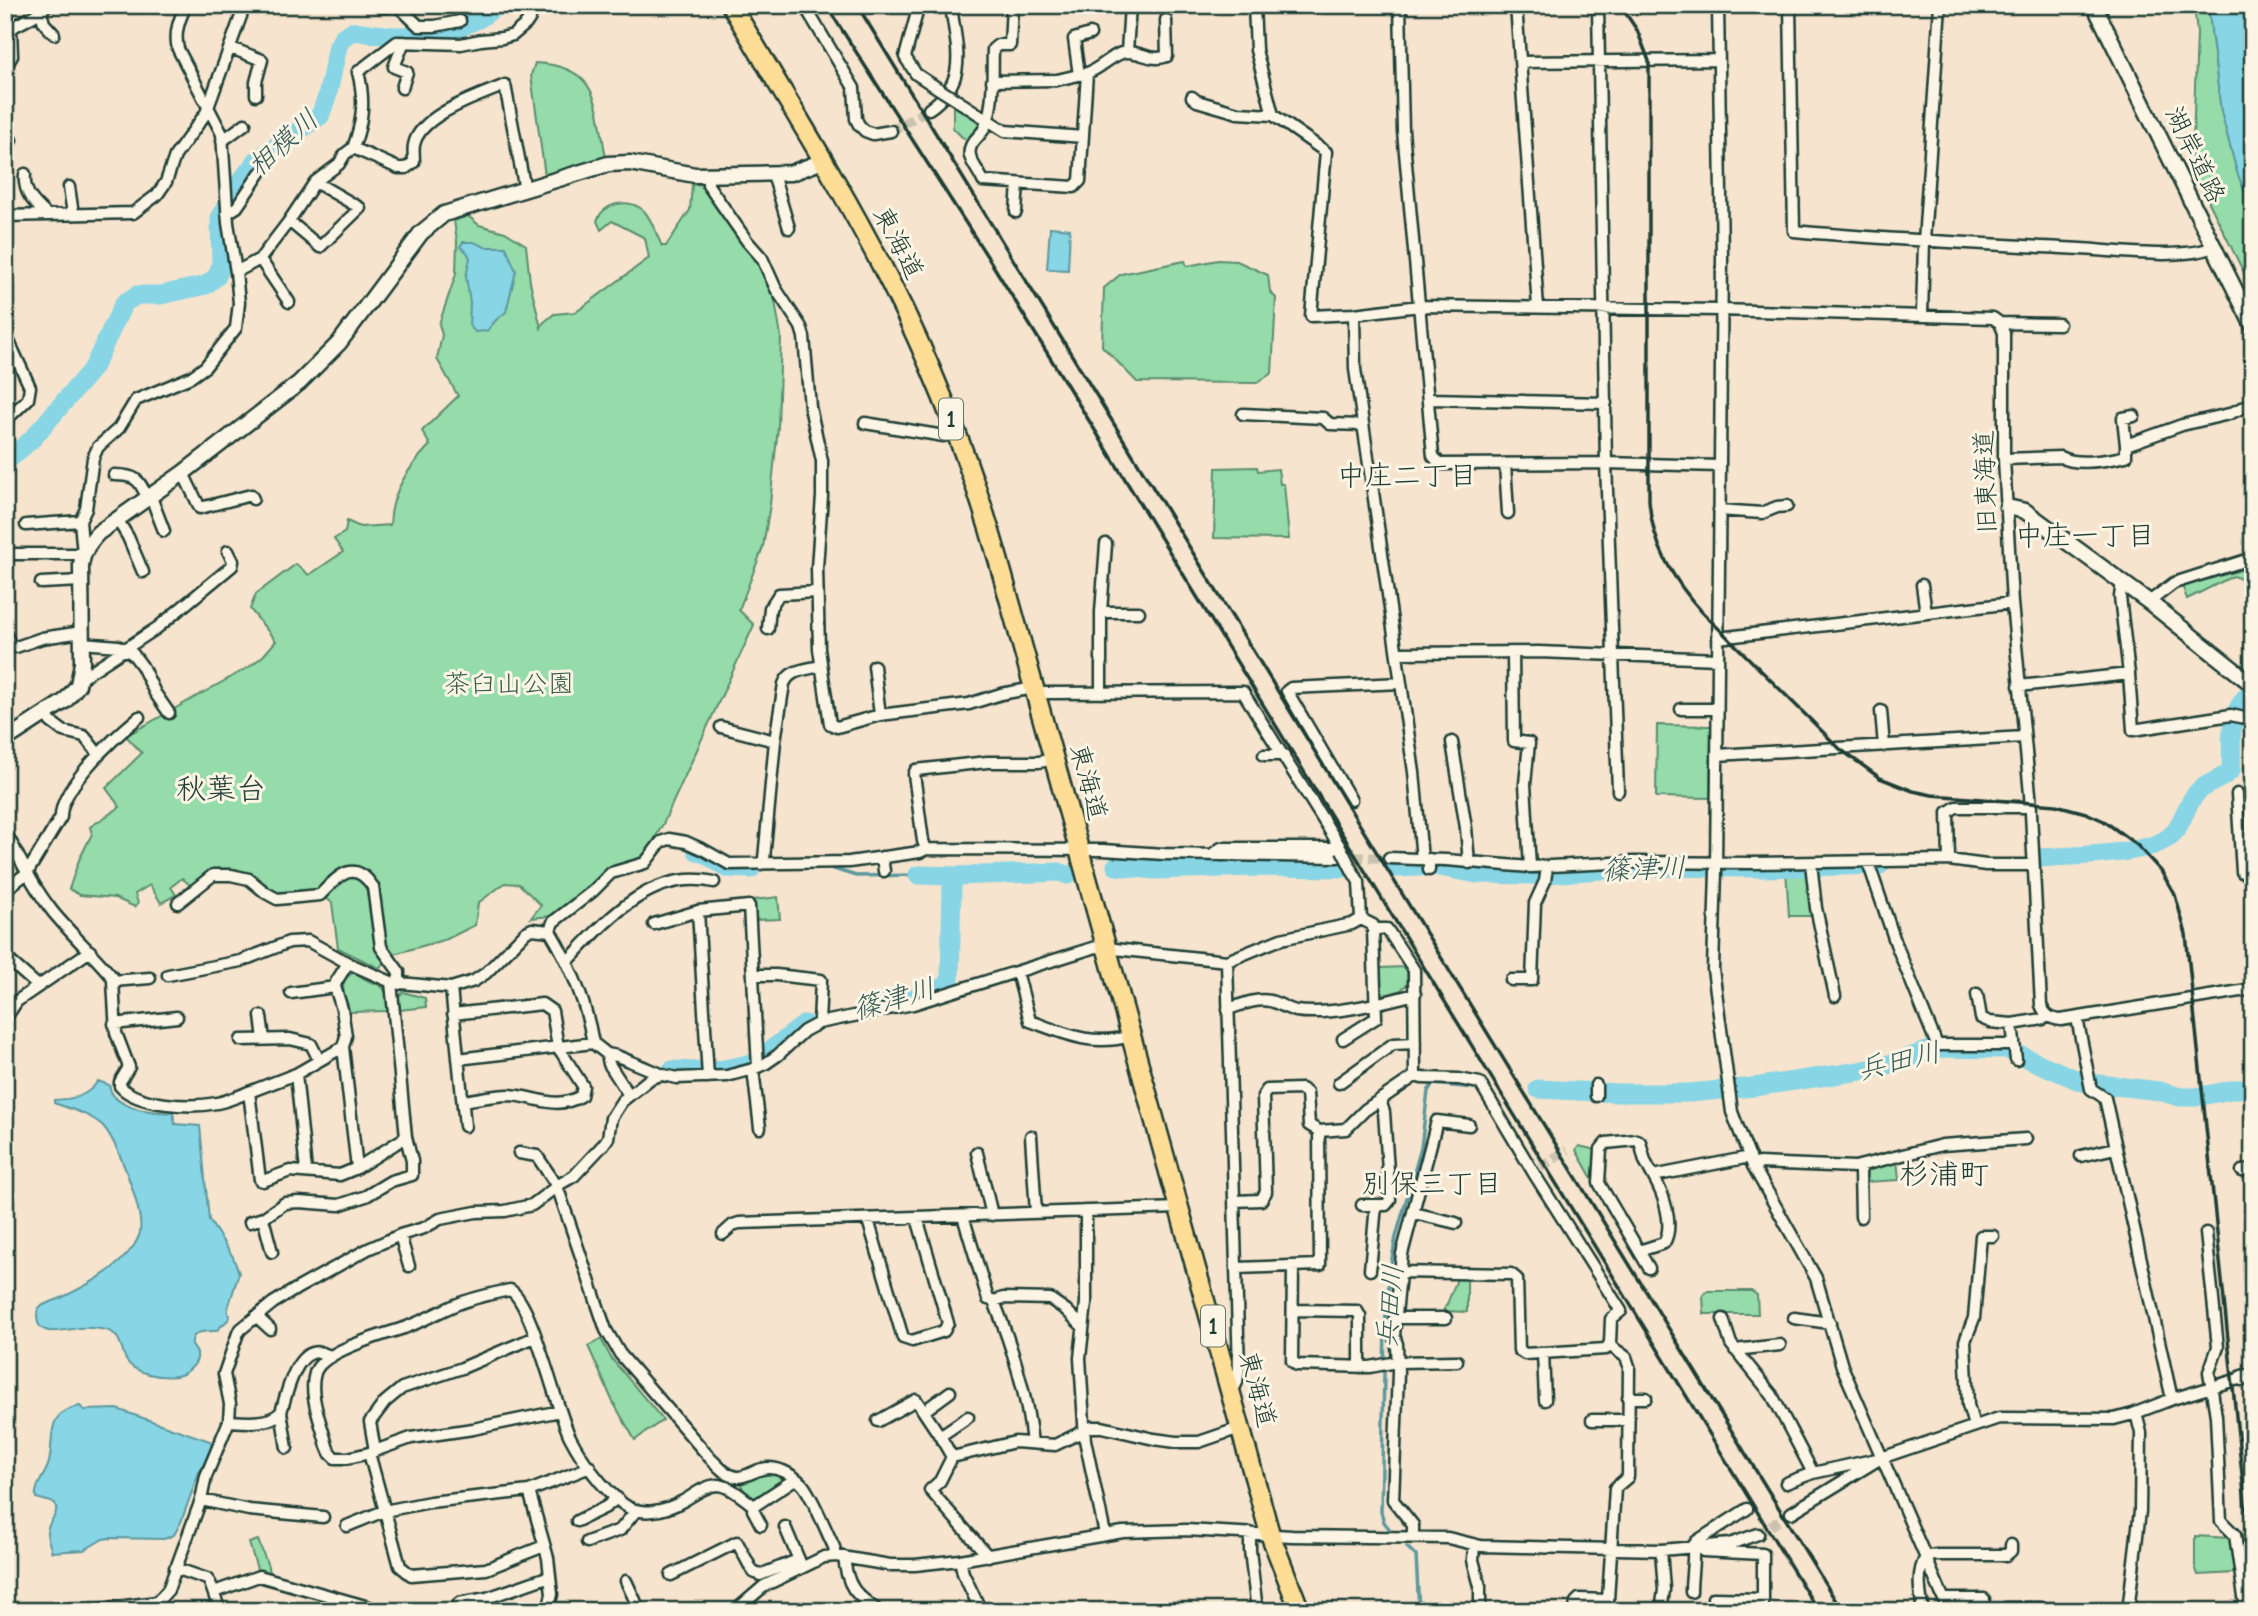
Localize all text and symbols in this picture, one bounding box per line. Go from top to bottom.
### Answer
street label: 湖岸道路 [2159,102,2231,208]
water label: 相模川 [241,103,325,183]
street label: 東海道 [866,202,930,284]
road number: 1 [939,398,963,440]
street label: 旧東海道 [1969,430,2003,534]
district label: 中庄二丁目 [1337,460,1477,492]
district label: 中庄一丁目 [2015,520,2155,552]
park label: 茶臼山公園 [444,669,574,699]
street label: 東海道 [1063,740,1113,824]
district label: 秋葉台 [176,772,266,807]
water label: 篠津川 [1601,852,1687,886]
water label: 篠津川 [849,972,939,1026]
water label: 兵田川 [1854,1036,1944,1086]
district label: 杉浦町 [1899,1157,1989,1192]
district label: 別保三丁目 [1362,1168,1502,1200]
water label: 兵田川 [1370,1263,1410,1349]
road number: 1 [1201,1306,1225,1346]
street label: 東海道 [1232,1347,1282,1431]

